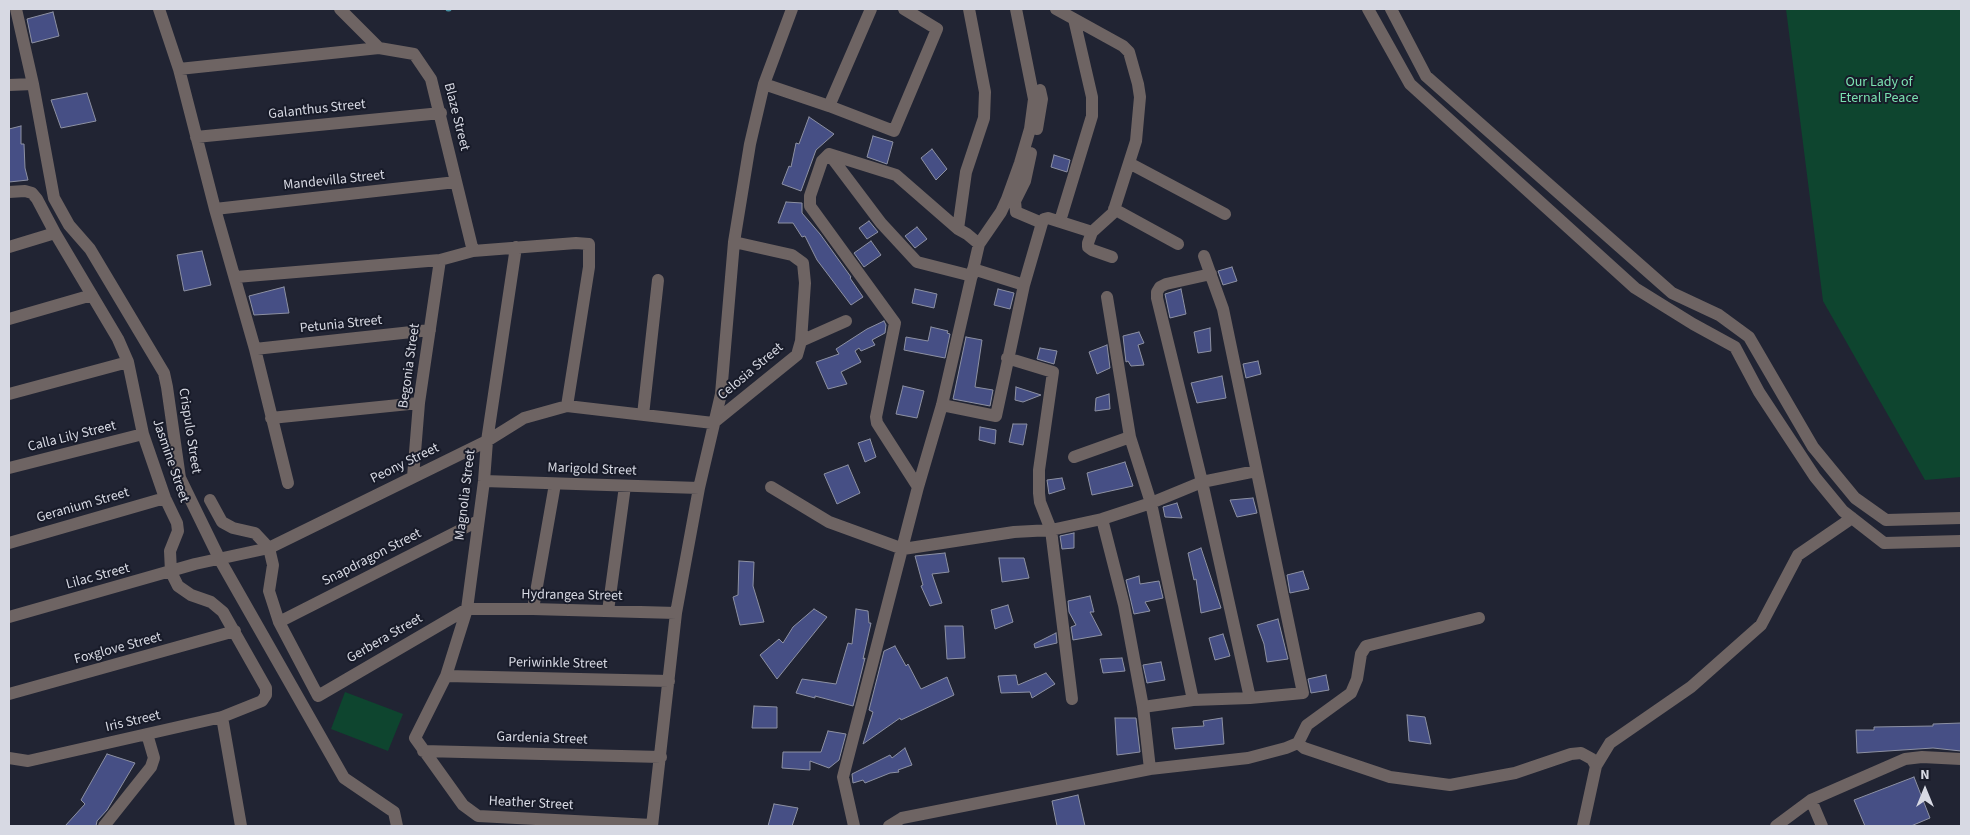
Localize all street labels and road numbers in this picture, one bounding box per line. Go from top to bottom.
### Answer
street label: Blaze Street [439,81,473,153]
street label: Galanthus Street [268,97,366,123]
street label: Mandevilla Street [283,167,385,195]
street label: Petunia Street [299,312,383,338]
street label: Begonia Street [396,322,424,410]
street label: Celosia Street [715,340,787,404]
street label: Crispulo Street [174,387,204,475]
street label: Jasmine Street [148,417,192,505]
street label: Calla Lily Street [26,418,118,456]
street label: Peony Street [368,440,442,488]
street label: Magnolia Street [452,449,480,541]
street label: Marigold Street [547,460,637,480]
street label: Geranium Street [35,485,131,527]
street label: Snapdragon Street [319,526,425,590]
street label: Lilac Street [64,560,132,594]
street label: Hydrangea Street [521,587,623,605]
street label: Gerbera Street [344,611,426,667]
street label: Foxglove Street [72,629,164,669]
street label: Periwinkle Street [508,655,608,673]
street label: Iris Street [104,708,162,736]
street label: Gardenia Street [496,729,588,749]
street label: Heather Street [488,793,574,815]

